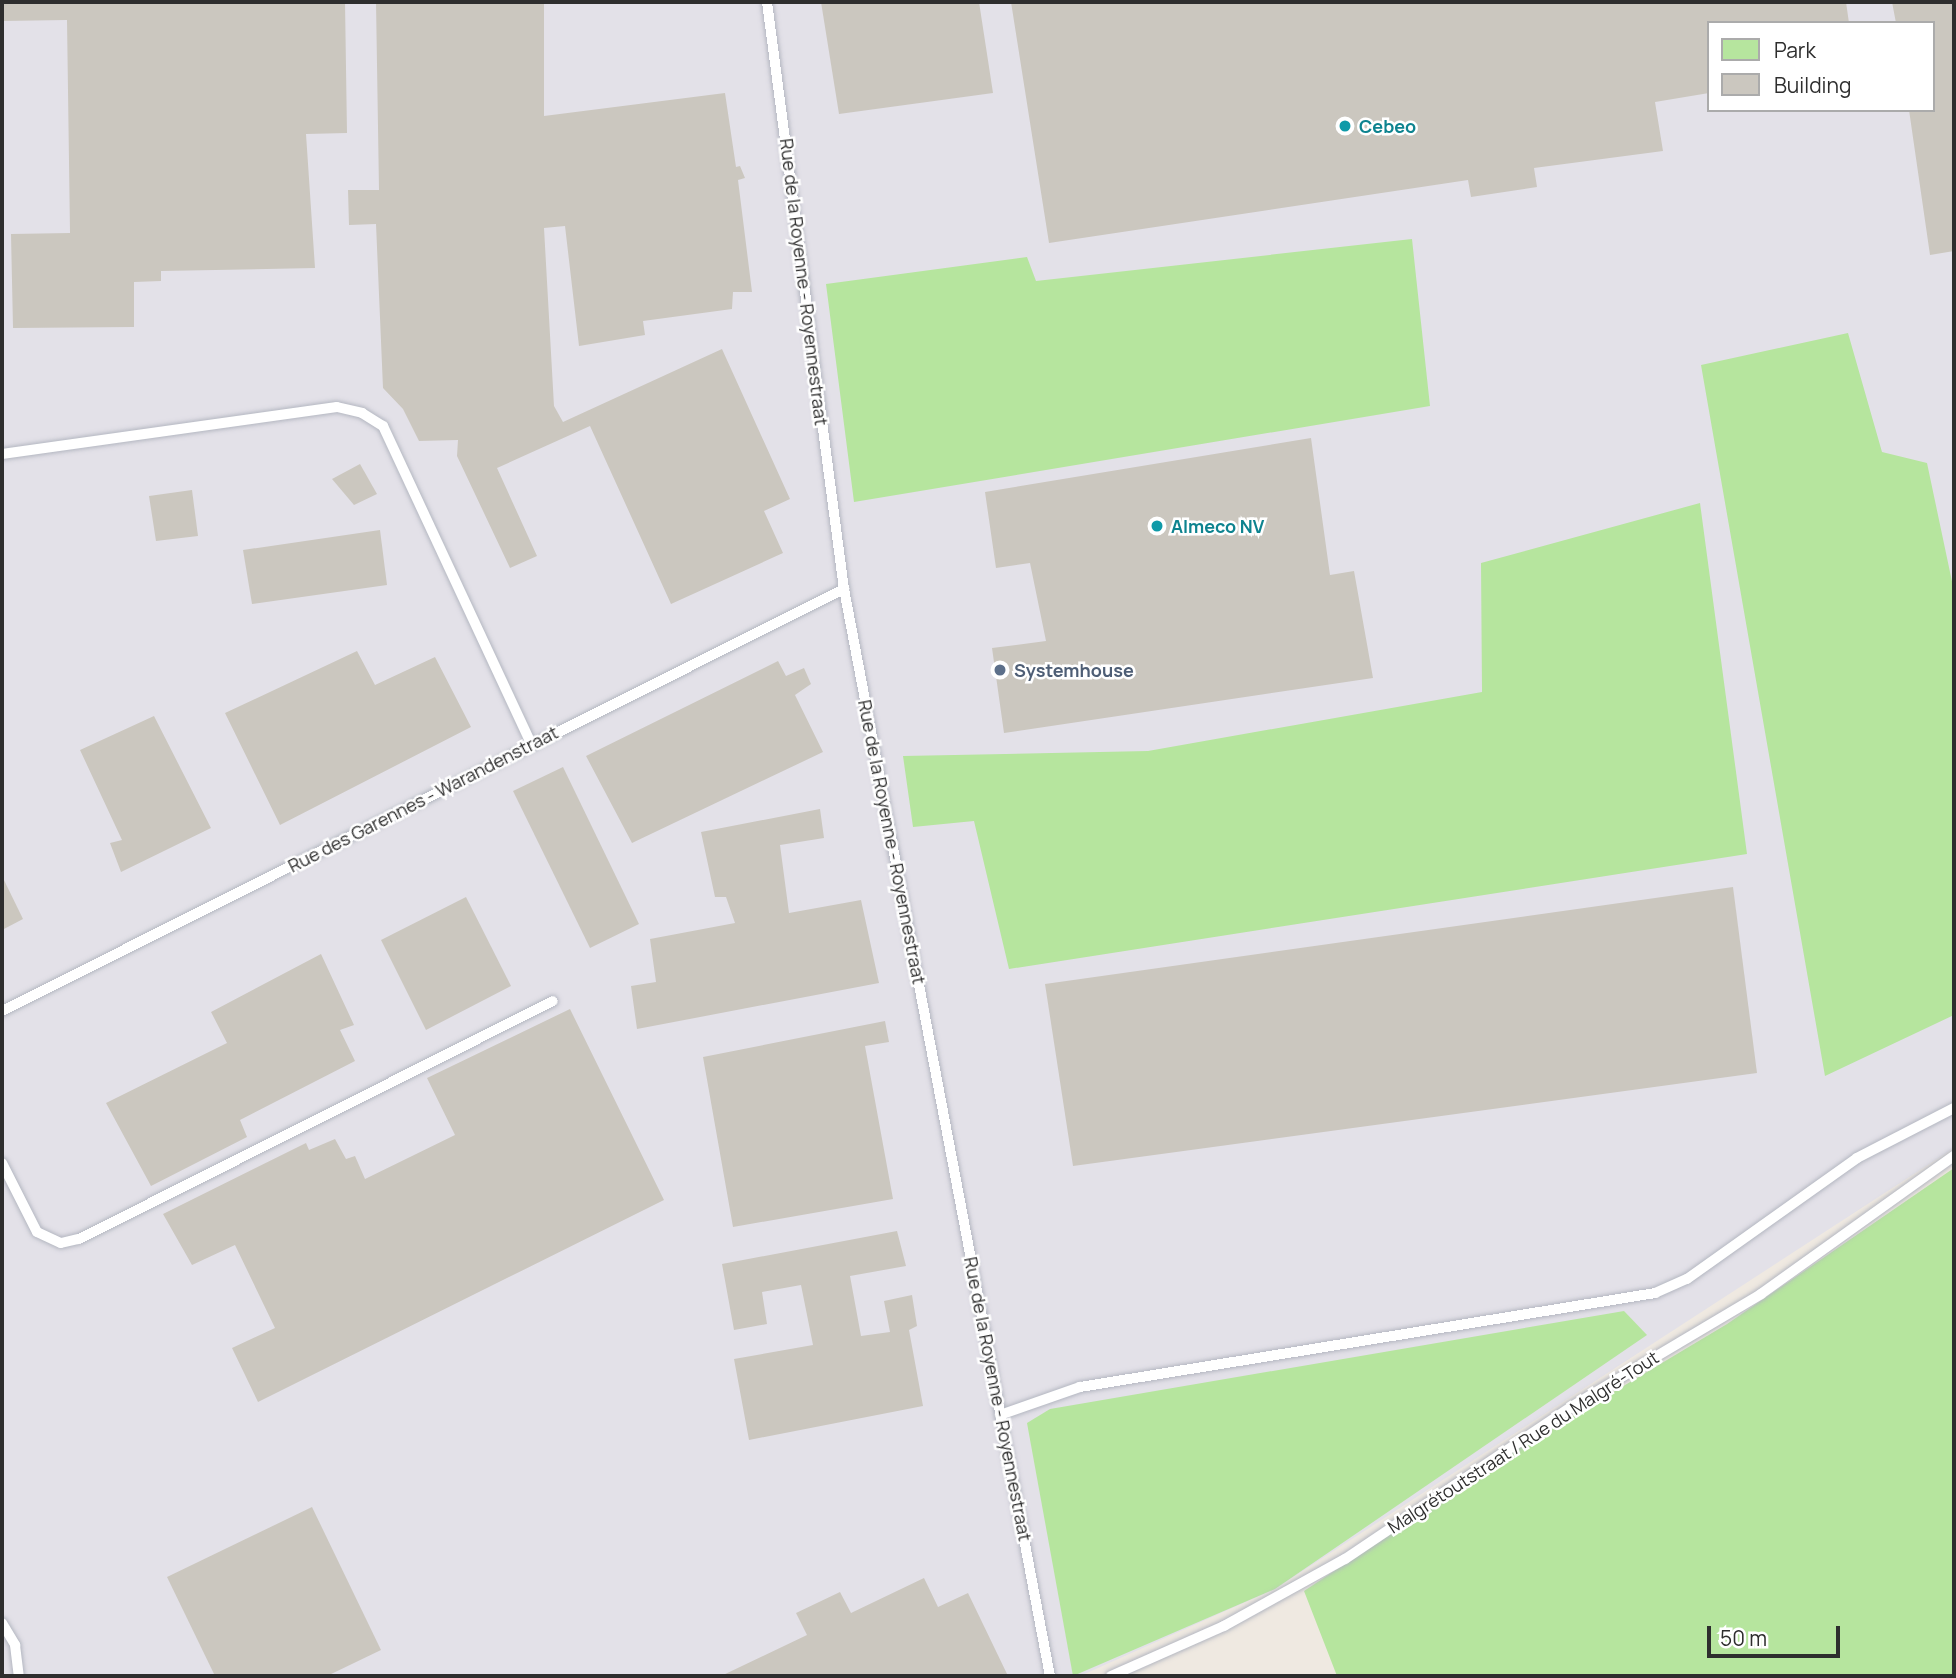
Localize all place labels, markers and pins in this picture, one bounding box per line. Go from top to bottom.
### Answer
place label: Cebeo [1359,115,1416,137]
marker: Cebeo [1337,118,1353,134]
place label: Almeco NV [1171,515,1264,537]
marker: Almeco NV [1149,518,1165,534]
place label: Systemhouse [1014,659,1134,681]
marker: Systemhouse [992,662,1008,678]

